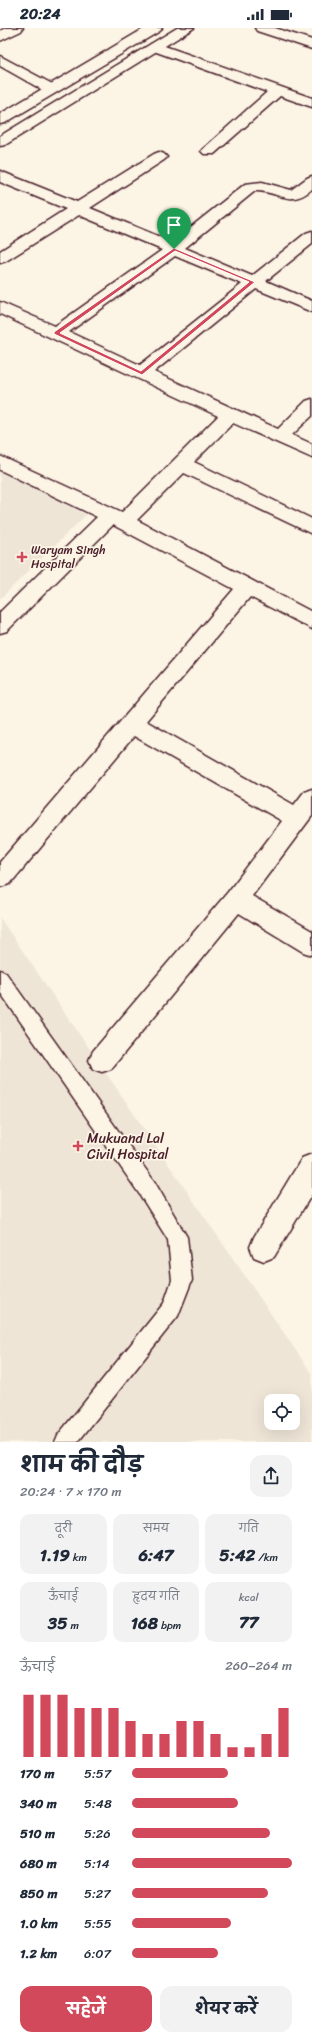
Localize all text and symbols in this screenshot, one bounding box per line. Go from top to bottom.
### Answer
text: 20:24 [20,1,61,27]
pin [157,208,191,249]
icon: arrive [163,214,185,236]
place label: Waryam Singh Hospital [31,539,105,575]
marker: Waryam Singh Hospital [16,551,28,563]
place label: Mukuand Lal Civil Hospital [87,1126,170,1167]
marker: Mukuand Lal Civil Hospital [72,1140,84,1152]
map controls [264,1394,300,1430]
button: locate [264,1394,300,1430]
text: शाम की दौड़ [20,1445,143,1484]
button: share [250,1455,292,1497]
text: 20:24 · 7 × 170 m [20,1480,122,1503]
text: दूरी [55,1519,72,1538]
text: समय [143,1519,169,1538]
text: गति [239,1519,259,1538]
text: 1.19 [40,1540,70,1570]
text: 6:47 [138,1540,174,1570]
text: 5:42 [219,1540,255,1570]
text: km [70,1548,87,1567]
text: /km [255,1548,278,1567]
text: ऊँचाई [49,1587,78,1606]
text: हृदय गति [133,1587,179,1606]
text: kcal [239,1588,259,1607]
text: 77 [239,1607,258,1637]
text: 35 [48,1608,68,1638]
text: 168 [131,1608,158,1638]
text: m [68,1616,79,1635]
text: bpm [158,1616,181,1635]
text: 260–264 m [225,1654,292,1677]
text: ऊँचाई [20,1655,55,1678]
text: 170 m [20,1762,55,1785]
text: 5:57 [84,1762,111,1785]
text: 340 m [20,1792,57,1815]
text: 5:48 [84,1792,112,1815]
text: 510 m [20,1822,55,1845]
text: 5:26 [84,1822,111,1845]
text: 680 m [20,1852,57,1875]
text: 5:14 [84,1852,110,1875]
text: 850 m [20,1882,57,1905]
text: 5:27 [84,1882,111,1905]
text: 1.0 km [20,1912,58,1935]
text: 5:55 [84,1912,112,1935]
text: 1.2 km [20,1942,57,1965]
text: 6:07 [84,1942,111,1965]
button: सहेजें [20,1986,152,2032]
button: शेयर करें [160,1986,292,2032]

